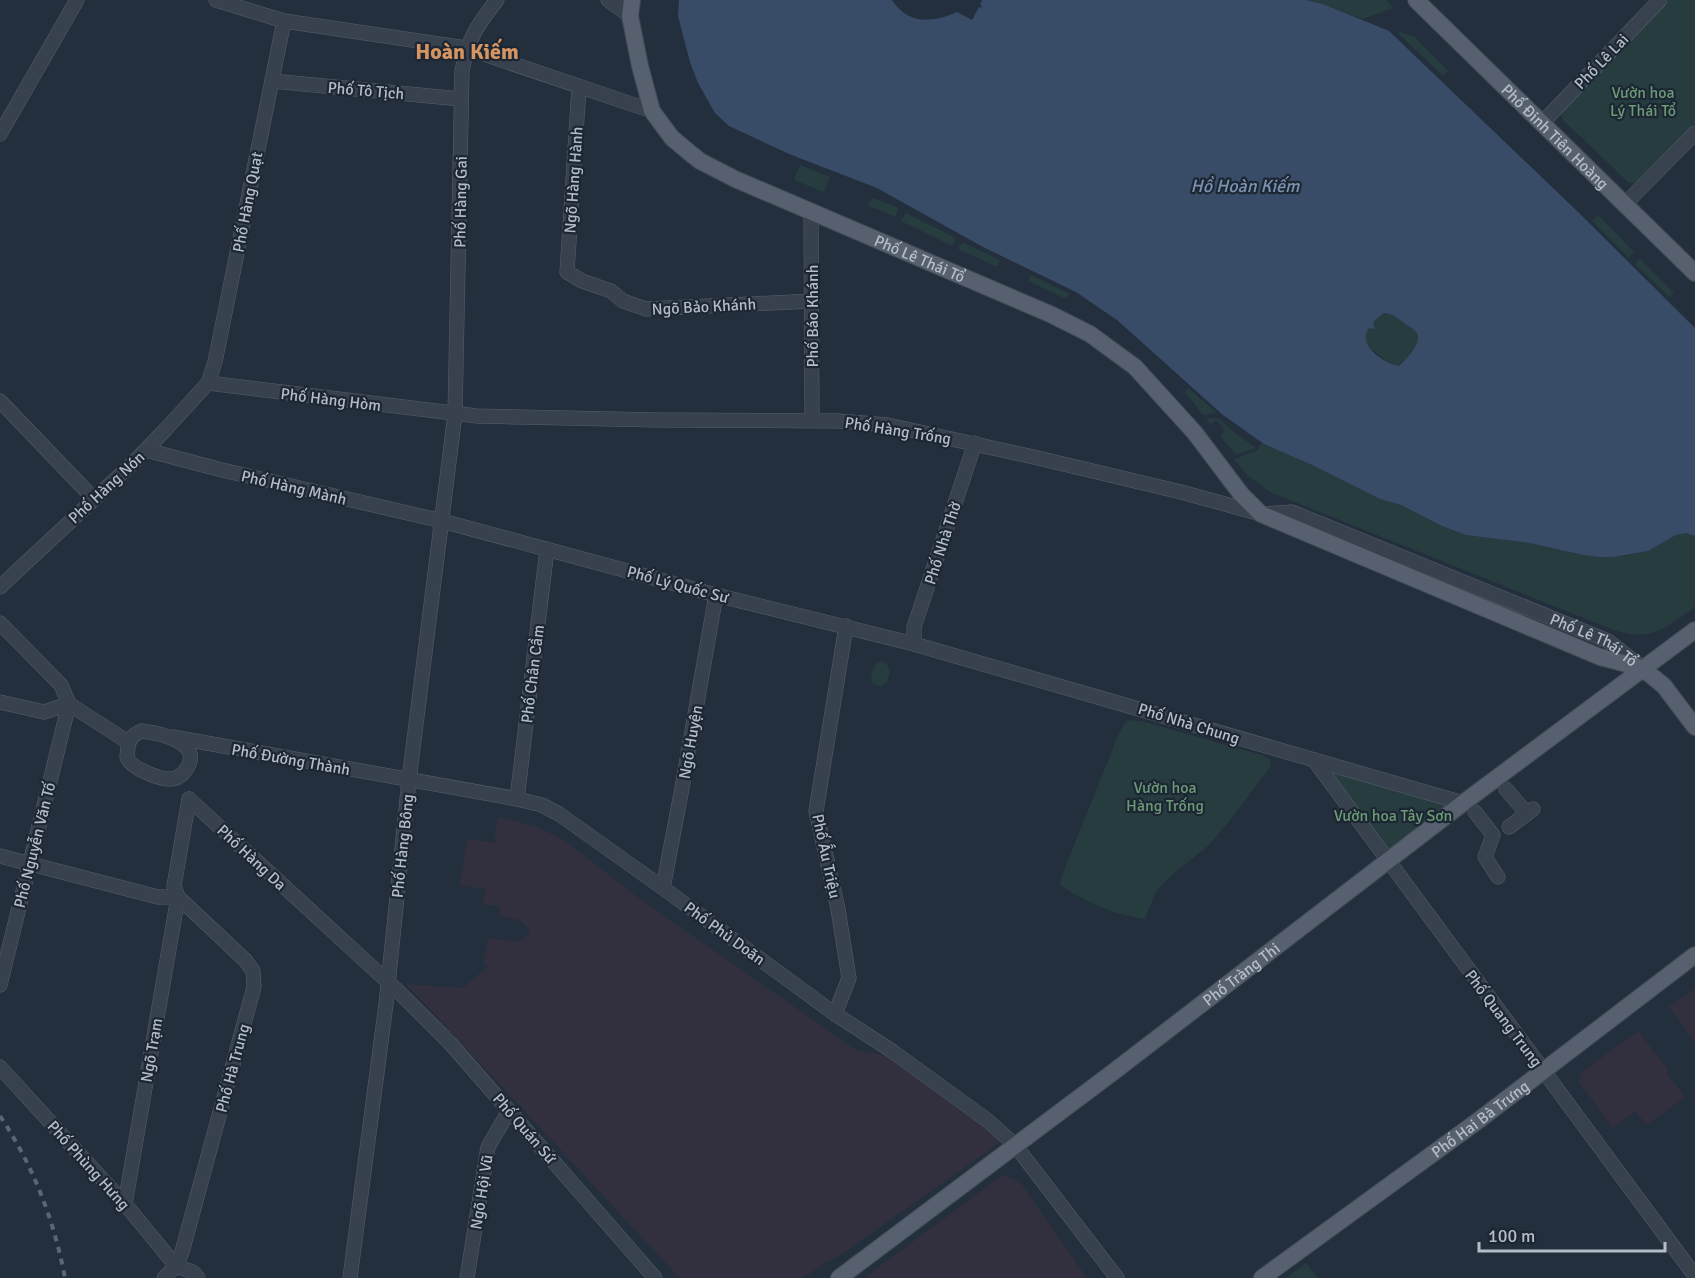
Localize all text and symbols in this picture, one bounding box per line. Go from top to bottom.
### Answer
street label: Phố Lê Lai [1570,30,1633,94]
district label: Hoàn Kiếm [415,38,519,65]
street label: Phố Tô Tịch [327,78,405,104]
street label: Phố Đinh Tiên Hoàng [1497,80,1613,194]
park label: Vườn hoa Lý Thái Tổ [1610,83,1676,121]
street label: Ngõ Hàng Hành [560,126,588,234]
street label: Phố Hàng Quạt [228,150,268,254]
street label: Phố Hàng Gai [450,156,472,248]
water label: Hồ Hoàn Kiếm [1191,175,1300,197]
street label: Phố Lê Thái Tổ [871,231,968,287]
street label: Phố Báo Khánh [803,265,823,368]
street label: Ngõ Bảo Khánh [651,294,757,320]
street label: Phố Hàng Hòm [279,384,382,416]
street label: Phố Hàng Trống [843,413,952,449]
street label: Phố Hàng Nón [64,447,149,528]
street label: Phố Hàng Mành [239,466,348,510]
street label: Phố Nhà Thờ [920,499,966,587]
street label: Phố Lý Quốc Sư [625,562,732,608]
street label: Phố Lê Thái Tổ [1547,609,1641,671]
street label: Phố Chân Cầm [517,624,549,724]
street label: Phố Nhà Chung [1136,699,1242,749]
street label: Ngõ Huyện [675,704,707,781]
street label: Phố Đường Thành [230,740,352,780]
park label: Vườn hoa Hàng Trống [1126,778,1204,816]
street label: Phố Nguyễn Văn Tố [10,780,60,910]
street label: Phố Hàng Bông [388,793,418,899]
park label: Vườn hoa Tây Sơn [1334,806,1452,826]
street label: Phố Ấu Triệu [807,812,847,900]
street label: Phố Hàng Da [212,821,290,895]
street label: Phố Phủ Doãn [680,898,769,970]
street label: Phố Tràng Thi [1199,939,1284,1011]
street label: Phố Quang Trung [1460,966,1546,1071]
street label: Ngõ Trạm [137,1016,167,1084]
street label: Phố Hà Trung [212,1022,254,1115]
street label: Phố Hai Bà Trưng [1428,1076,1533,1162]
street label: Phố Quán Sứ [488,1089,561,1169]
street label: Phố Phùng Hưng [43,1117,134,1215]
street label: Ngõ Hội Vũ [466,1153,498,1231]
scale bar [1479,1215,1665,1253]
text: 100 m [1488,1225,1535,1247]

